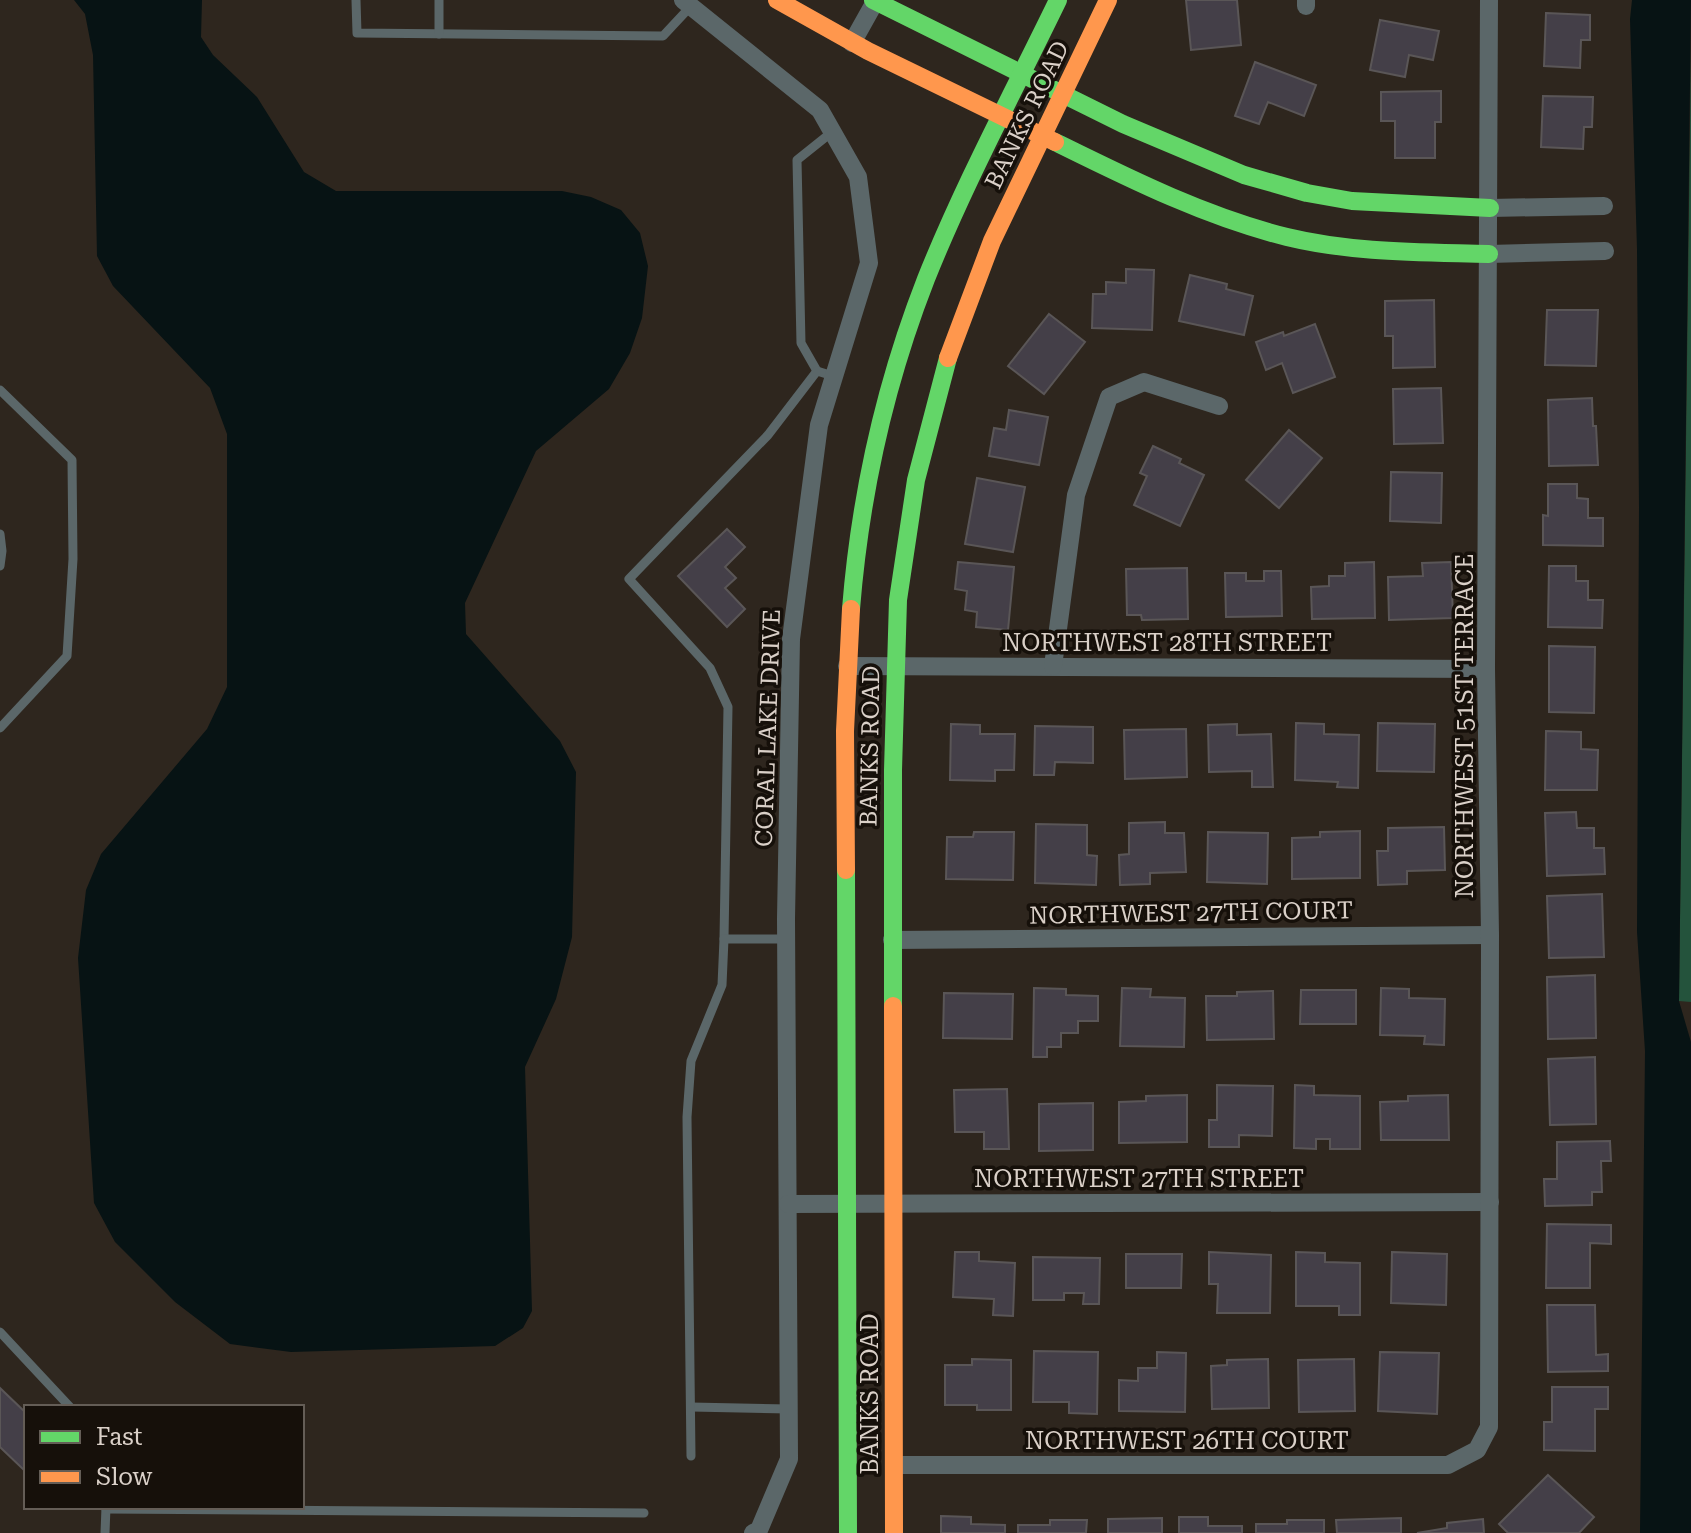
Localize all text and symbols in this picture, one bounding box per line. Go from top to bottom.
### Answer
street label: BANKS ROAD [979,37,1075,193]
street label: NORTHWEST 51ST TERRACE [1451,554,1479,898]
street label: CORAL LAKE DRIVE [750,609,786,847]
street label: NORTHWEST 28TH STREET [1002,629,1332,657]
street label: BANKS ROAD [855,665,885,827]
street label: NORTHWEST 27TH COURT [1029,896,1353,930]
street label: NORTHWEST 27TH STREET [974,1165,1304,1193]
street label: BANKS ROAD [856,1314,884,1475]
legend [24,1405,304,1509]
text: Fast [96,1423,143,1451]
street label: NORTHWEST 26TH COURT [1025,1427,1349,1455]
text: Slow [96,1463,153,1491]

